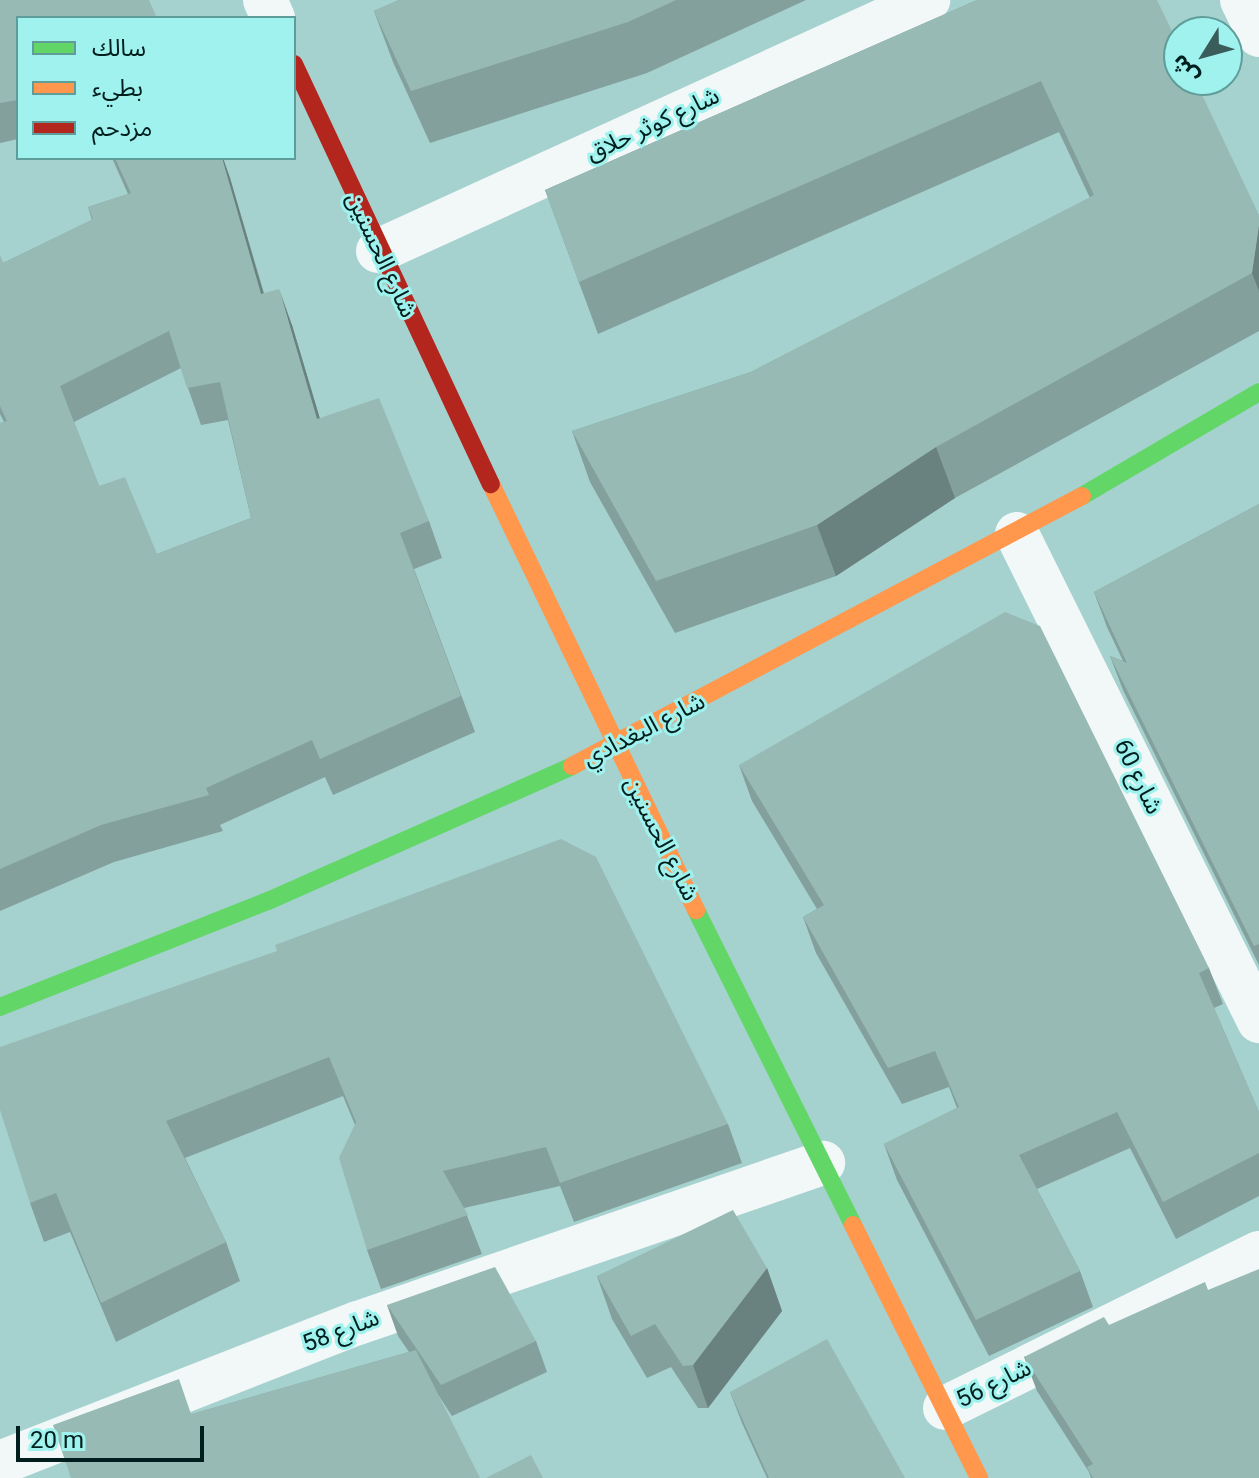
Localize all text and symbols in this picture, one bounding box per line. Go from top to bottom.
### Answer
legend [16,16,296,160]
north arrow [1163,16,1243,96]
text: سالك [92,34,146,62]
text: ش [1166,50,1204,89]
text: بطيء [92,74,143,102]
street label: شارع كوثر حلاق [582,82,724,168]
text: مزدحم [92,114,152,142]
street label: شارع الحسنين [339,188,423,322]
street label: شارع البغدادي [578,687,710,773]
street label: شارع 60 [1108,735,1168,819]
street label: شارع الحسنين [618,772,704,906]
street label: شارع 58 [299,1303,383,1359]
street label: شارع 56 [952,1354,1036,1414]
scale bar [20,1410,208,1460]
text: 20 m [30,1426,84,1454]

